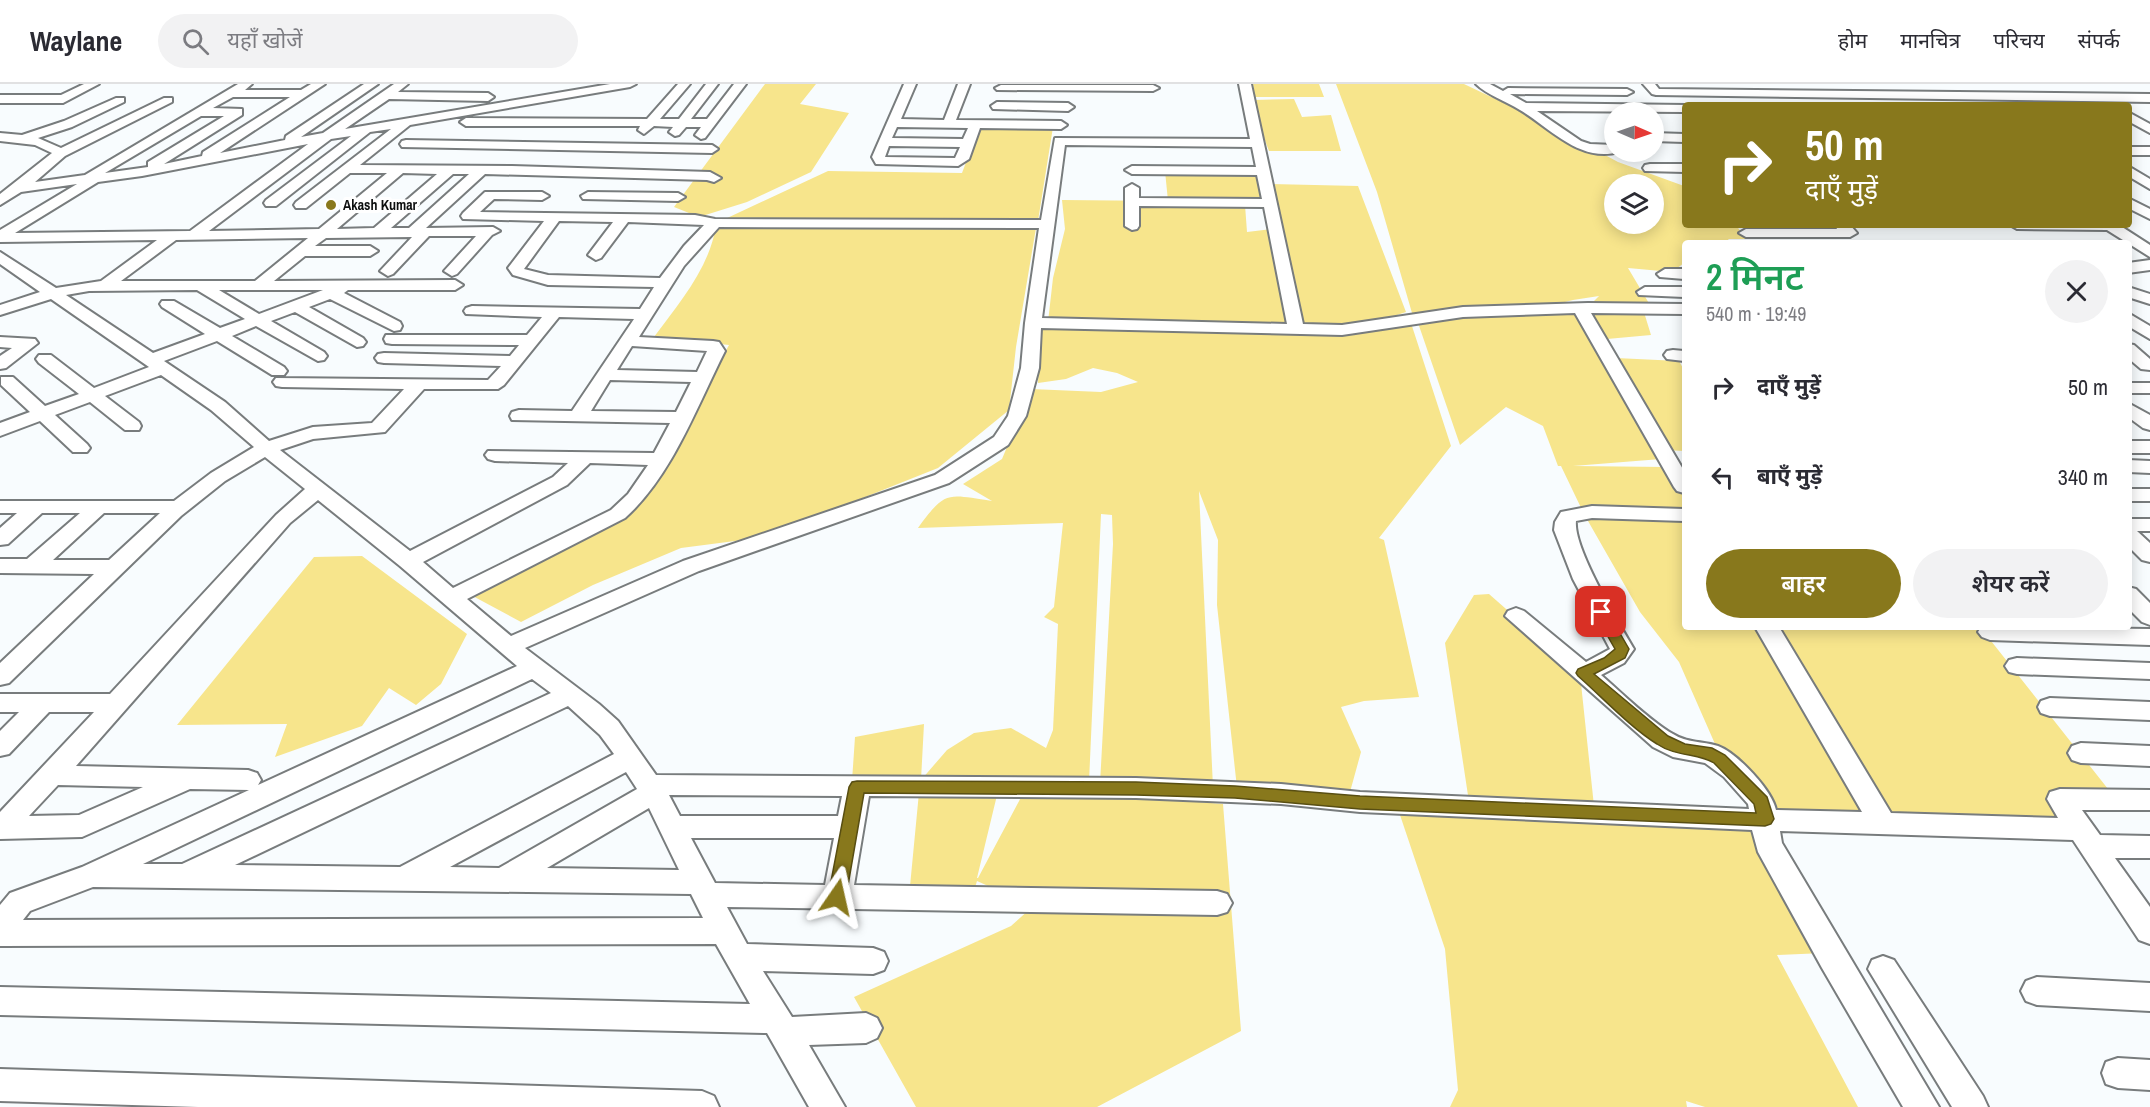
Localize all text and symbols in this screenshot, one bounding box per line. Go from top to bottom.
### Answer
search box [158,14,578,68]
text: Waylane [30,22,122,60]
icon: search [179,25,212,58]
text: यहाँ खोजें [227,25,303,55]
text: होम [1838,26,1867,55]
text: मानचित्र [1900,26,1960,55]
text: परिचय [1993,26,2045,55]
text: संपर्क [2078,26,2120,55]
north arrow [1604,102,1664,162]
map controls [1604,102,1664,234]
text: 50 m [1805,117,1884,173]
icon: right [1706,126,1784,204]
text: दाएँ मुड़ें [1805,171,1878,207]
button: layers [1604,174,1664,234]
place label: Akash Kumar [343,196,418,214]
marker: Akash Kumar [324,198,338,212]
text: 2 मिनट [1706,253,1804,301]
button: close [2045,260,2108,323]
text: 540 m · 19:49 [1706,300,1806,327]
icon: right [1706,371,1739,404]
text: दाएँ मुड़ें [1757,371,1821,401]
text: 50 m [2068,372,2108,402]
icon: left [1706,461,1739,494]
text: बाएँ मुड़ें [1757,461,1822,491]
text: 340 m [2058,462,2108,492]
button: बाहर [1706,549,1901,618]
button: शेयर करें [1913,549,2108,618]
pin [1575,586,1626,637]
icon: arrive [1584,595,1617,628]
position arrow [805,865,869,929]

